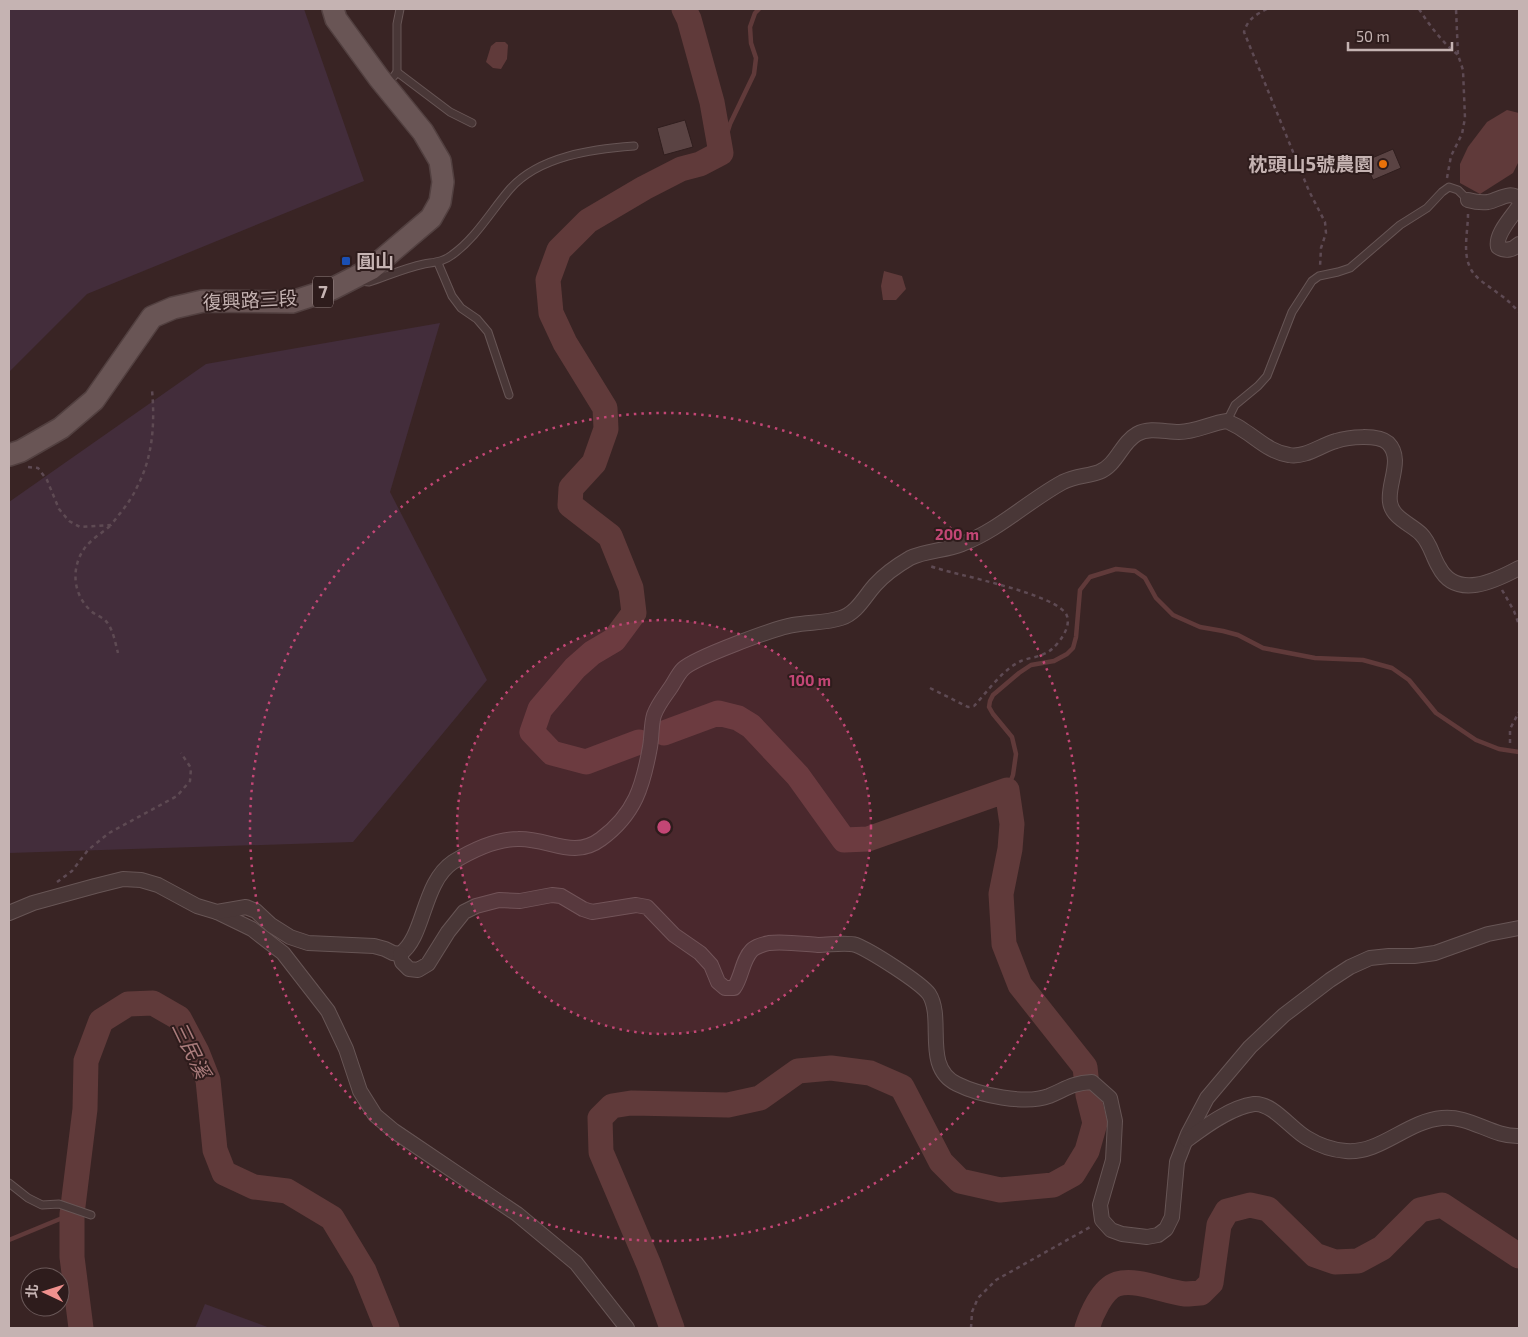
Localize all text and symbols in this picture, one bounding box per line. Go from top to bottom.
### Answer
scale bar [1348,20,1452,52]
text: 50 m [1356,27,1390,45]
place label: 枕頭山5號農園 [1249,152,1373,175]
marker: 枕頭山5號農園 [1377,158,1389,170]
place label: 圓山 [356,249,394,272]
marker: 圓山 [340,255,352,267]
road number: 7 [313,276,333,308]
street label: 復興路三段 [202,286,298,313]
text: 200 m [935,525,979,543]
text: 100 m [789,671,831,689]
centre of rings [655,818,673,836]
water label: 三民溪 [168,1017,217,1084]
north arrow [20,1267,70,1317]
text: 北 [23,1283,41,1299]

